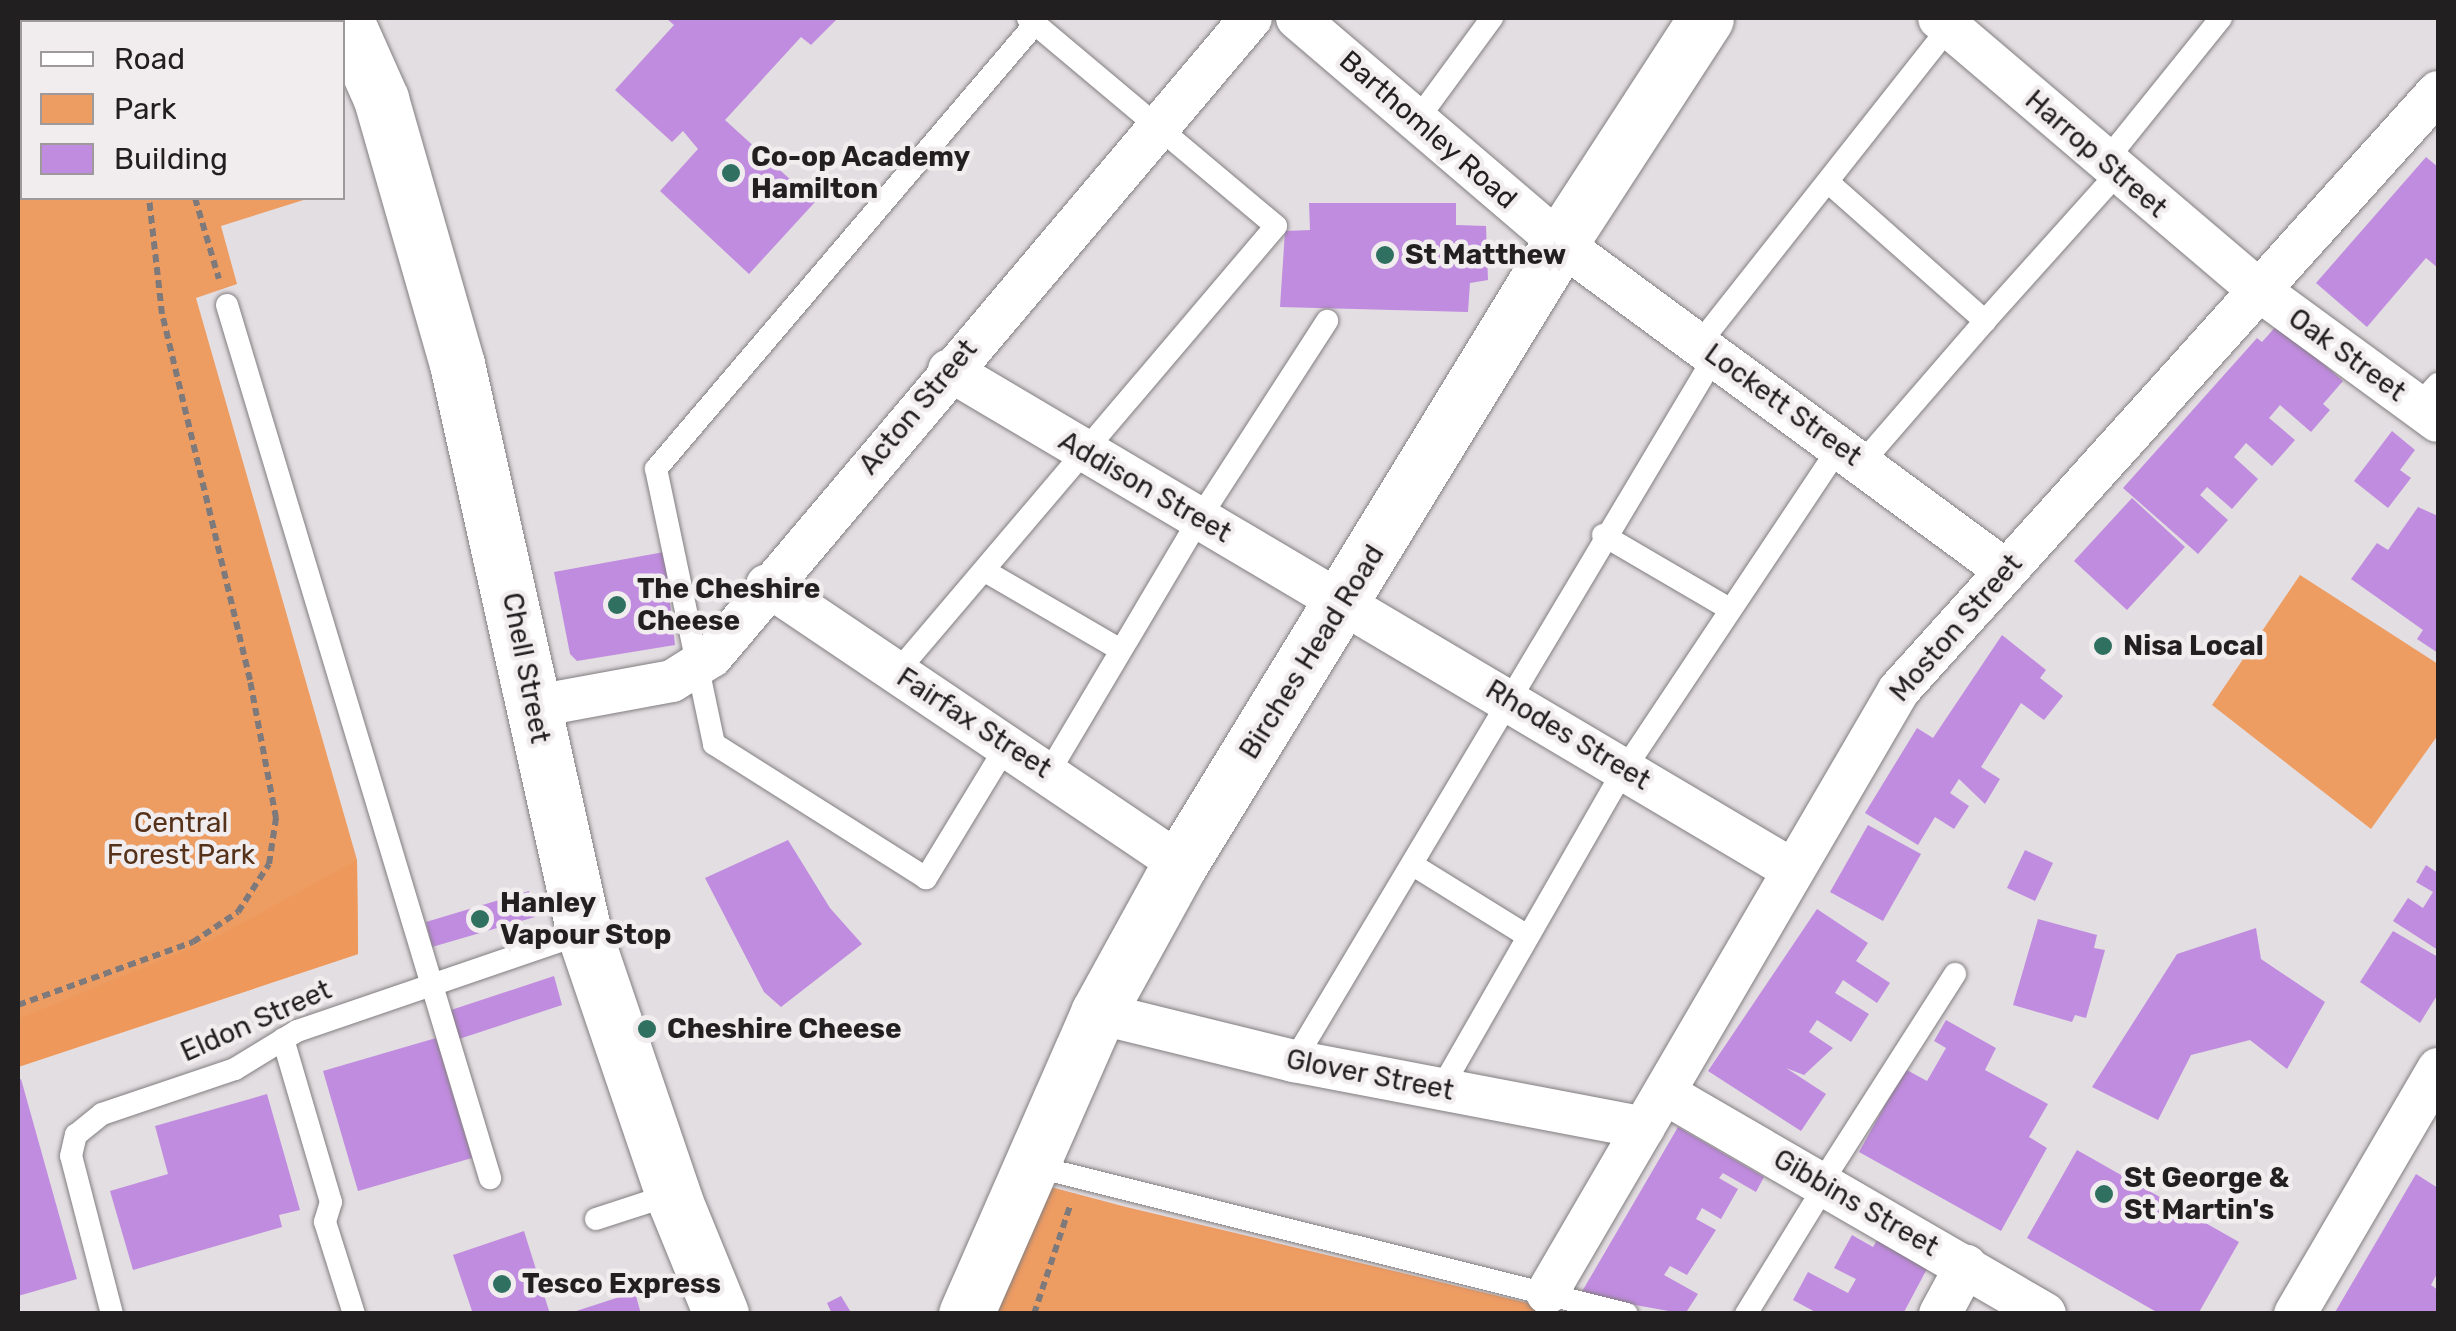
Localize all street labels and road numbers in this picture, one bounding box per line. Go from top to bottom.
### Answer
street label: Barthomley Road [1332,44,1524,216]
street label: Harrop Street [2018,83,2174,225]
street label: Oak Street [2282,301,2412,409]
street label: Acton Street [852,333,984,481]
street label: Lockett Street [1698,337,1868,473]
street label: Addison Street [1053,424,1237,550]
street label: Birches Head Road [1233,539,1391,765]
street label: Moston Street [1883,547,2029,709]
street label: Chell Street [495,590,557,746]
street label: Fairfax Street [890,661,1058,785]
street label: Rhodes Street [1480,673,1656,797]
street label: Eldon Street [175,973,337,1069]
street label: Glover Street [1283,1042,1457,1108]
street label: Gibbins Street [1767,1142,1945,1264]

